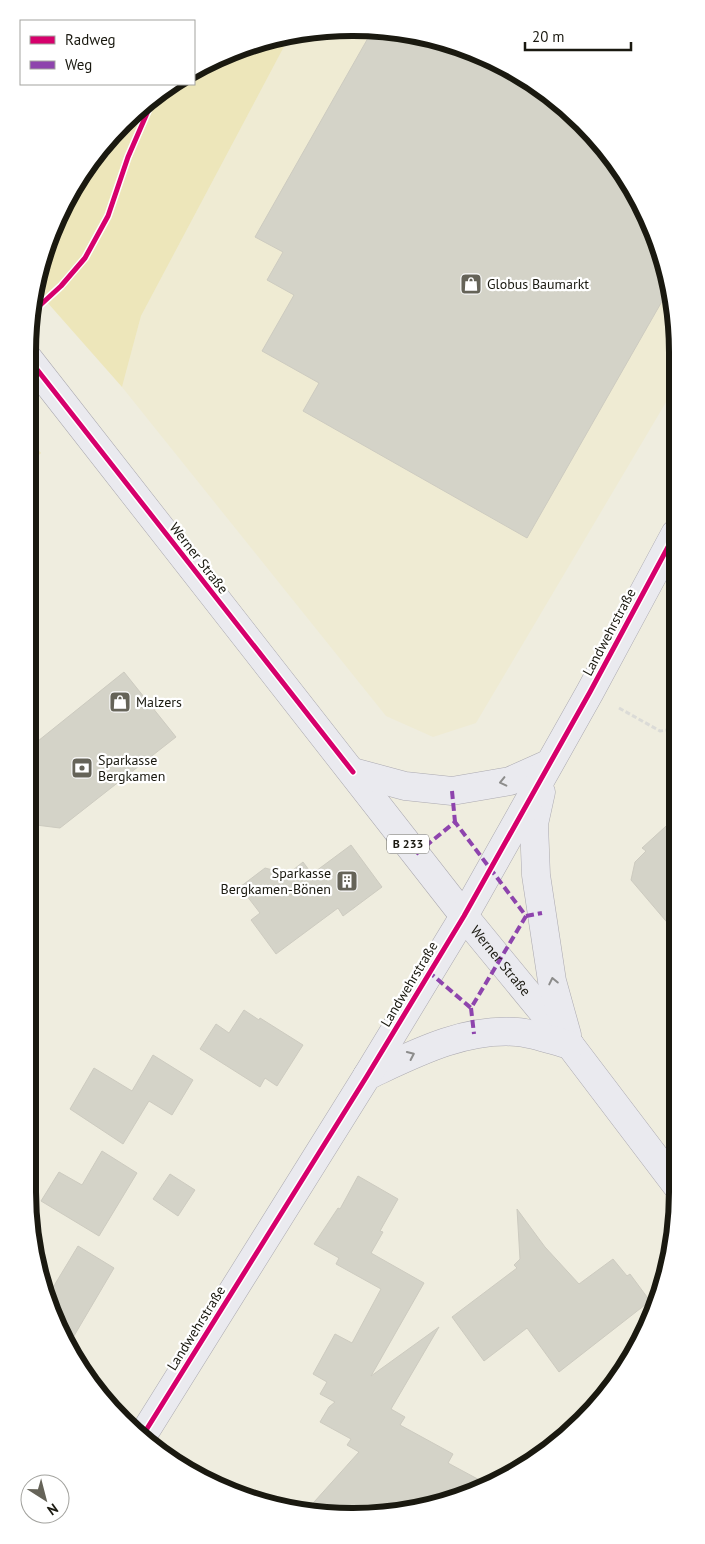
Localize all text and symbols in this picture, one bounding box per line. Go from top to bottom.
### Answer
legend [20,20,195,85]
scale bar [525,20,631,52]
text: 20 m [532,27,565,46]
text: Radweg [65,30,116,49]
text: Weg [65,55,92,74]
shop icon: Globus Baumarkt [459,272,483,296]
place label: Globus Baumarkt [487,275,589,293]
street label: Werner Straße [166,519,232,597]
street label: Landwehrstraße [578,585,640,679]
shop icon: Malzers [108,690,132,714]
place label: Malzers [136,693,182,711]
place label: Sparkasse Bergkamen [98,751,165,785]
bank icon: Sparkasse Bergkamen [70,756,94,780]
one-way arrow [498,776,507,787]
road number: B 233 [387,834,429,854]
place label: Sparkasse Bergkamen-Bönen [220,864,331,898]
building icon: Sparkasse Bergkamen-Bönen [335,869,359,893]
street label: Werner Straße [467,922,535,999]
street label: Landwehrstraße [376,938,442,1030]
one-way arrow [548,977,558,986]
one-way arrow [406,1051,415,1062]
street label: Landwehrstraße [163,1282,229,1374]
north arrow [20,1474,70,1524]
text: N [44,1500,62,1520]

